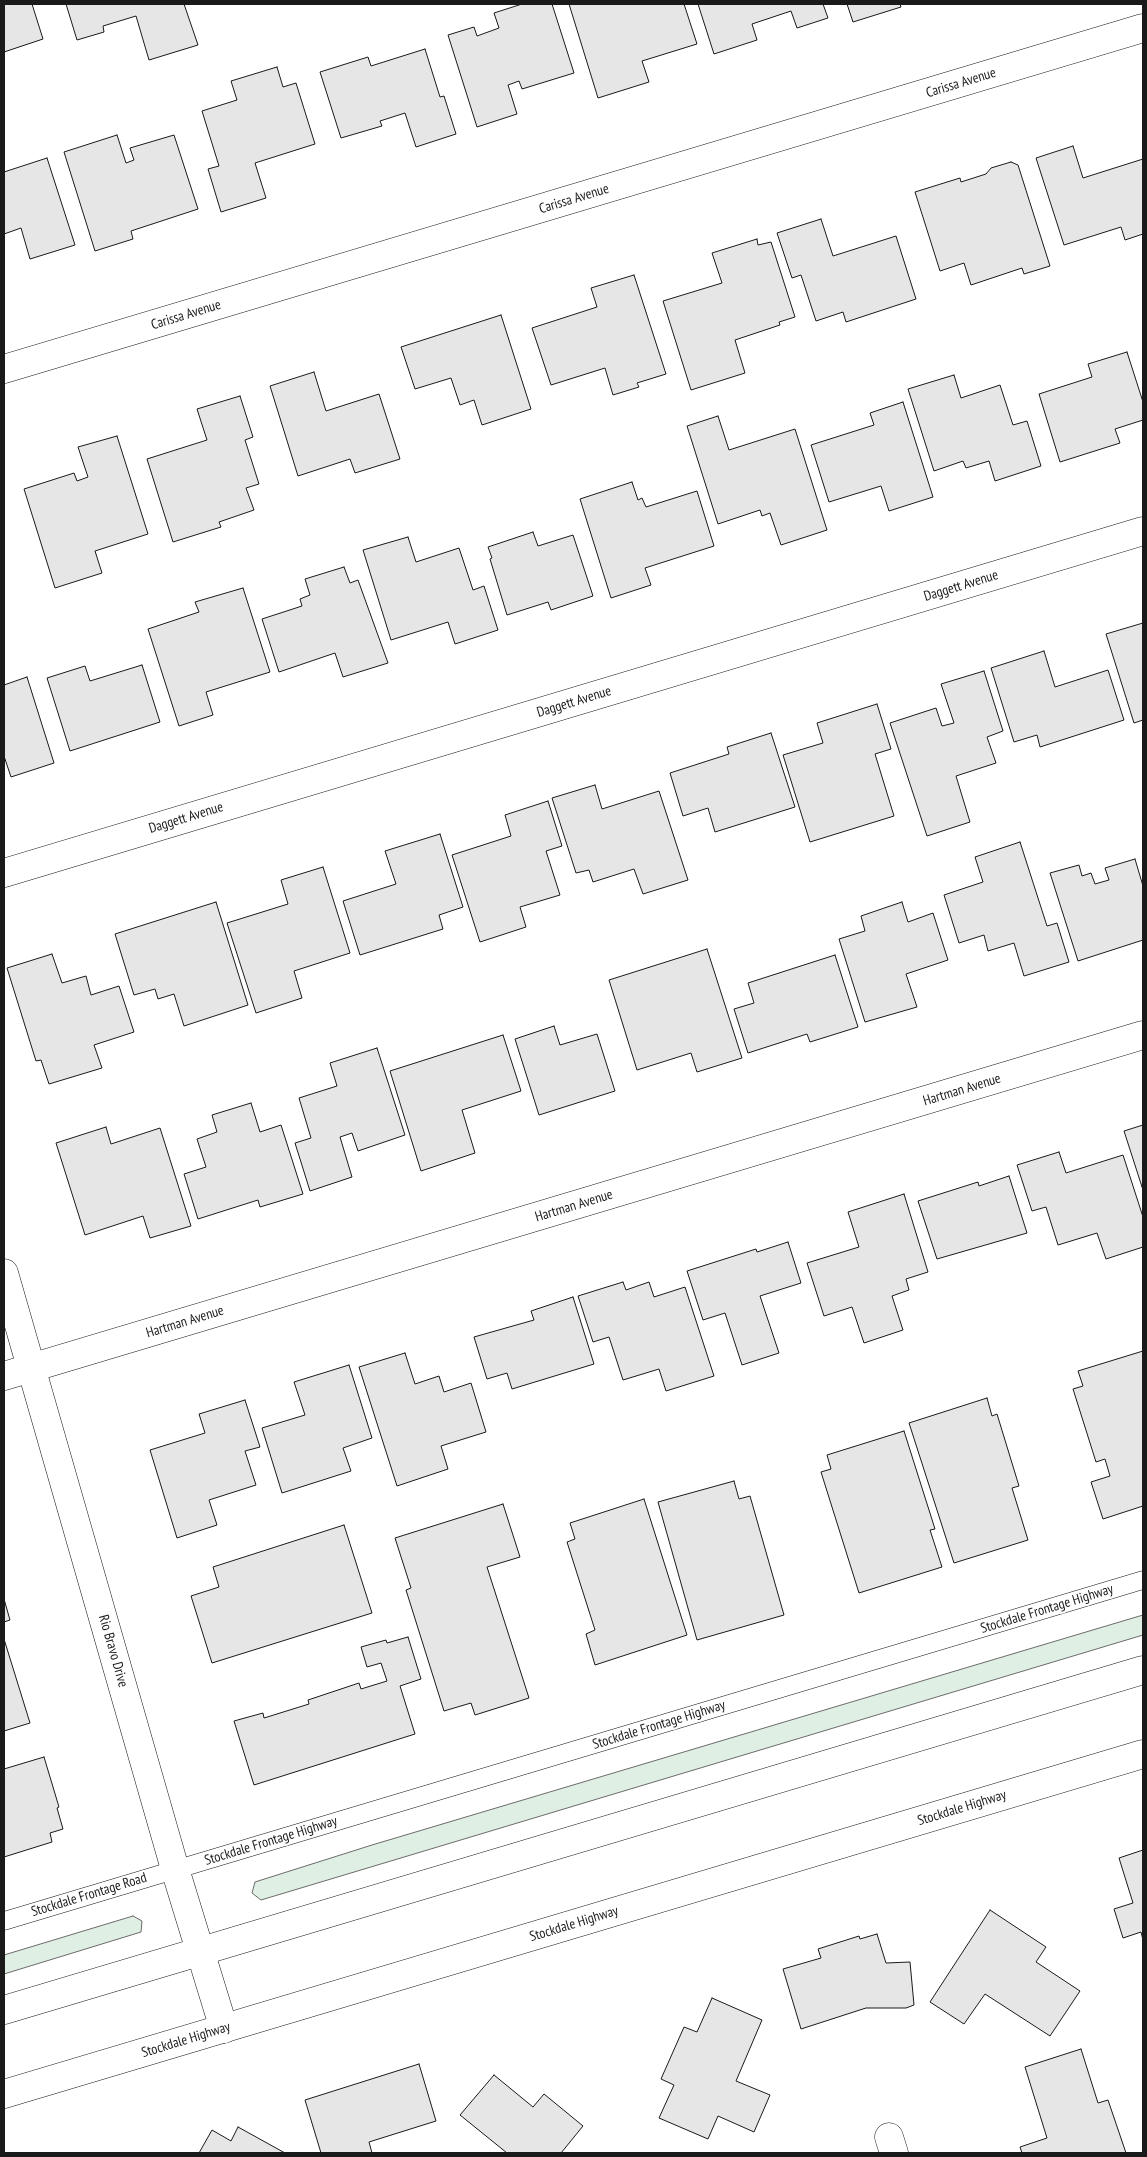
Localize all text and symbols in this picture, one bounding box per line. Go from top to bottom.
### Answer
street label: Carissa Avenue [924,64,998,102]
street label: Carissa Avenue [537,180,611,218]
street label: Carissa Avenue [149,296,223,334]
street label: Daggett Avenue [922,567,1000,605]
street label: Daggett Avenue [535,683,613,721]
street label: Daggett Avenue [147,799,225,837]
street label: Hartman Avenue [921,1070,1003,1110]
street label: Hartman Avenue [533,1186,615,1226]
street label: Hartman Avenue [144,1302,226,1342]
street label: Stockdale Frontage Highway [979,1581,1115,1637]
street label: Rio Bravo Drive [95,1613,131,1689]
street label: Stockdale Frontage Highway [591,1697,727,1753]
street label: Stockdale Highway [916,1787,1008,1829]
street label: Stockdale Frontage Highway [203,1813,339,1869]
street label: Stockdale Frontage Road [29,1869,149,1921]
street label: Stockdale Highway [528,1903,620,1945]
street label: Stockdale Highway [140,2019,232,2061]

